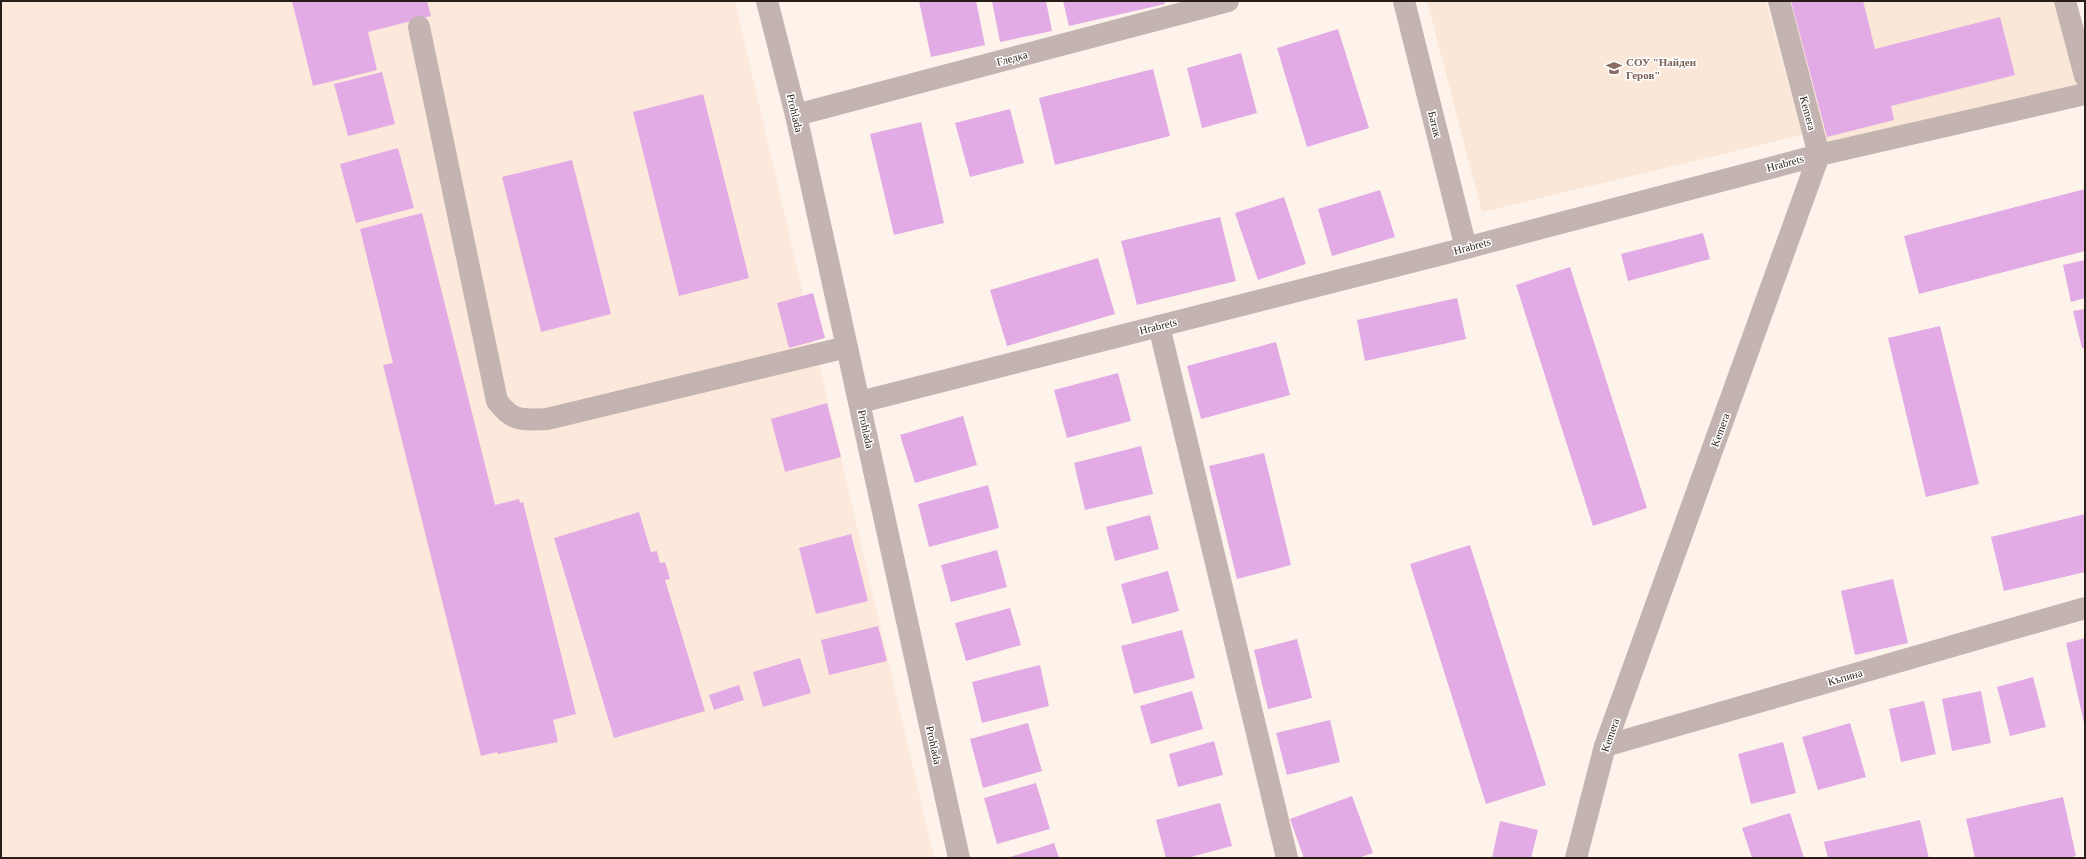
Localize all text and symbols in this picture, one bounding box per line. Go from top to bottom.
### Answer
street label: Гледка [995,48,1029,68]
place label: СОУ "Найден Геров" [1626,56,1697,81]
school or university icon: СОУ "Найден Геров" [1605,59,1623,77]
street label: Prohlada [785,93,805,134]
street label: Kemera [1798,95,1818,131]
street label: Батак [1426,110,1444,139]
street label: Hrabrets [1765,152,1805,174]
street label: Hrabrets [1452,235,1492,257]
street label: Hrabrets [1138,316,1178,336]
street label: Prohlada [856,409,876,449]
street label: Kemera [1708,411,1732,448]
street label: Къпина [1826,666,1864,688]
street label: Kemera [1599,716,1621,753]
street label: Prohlada [924,725,944,765]

